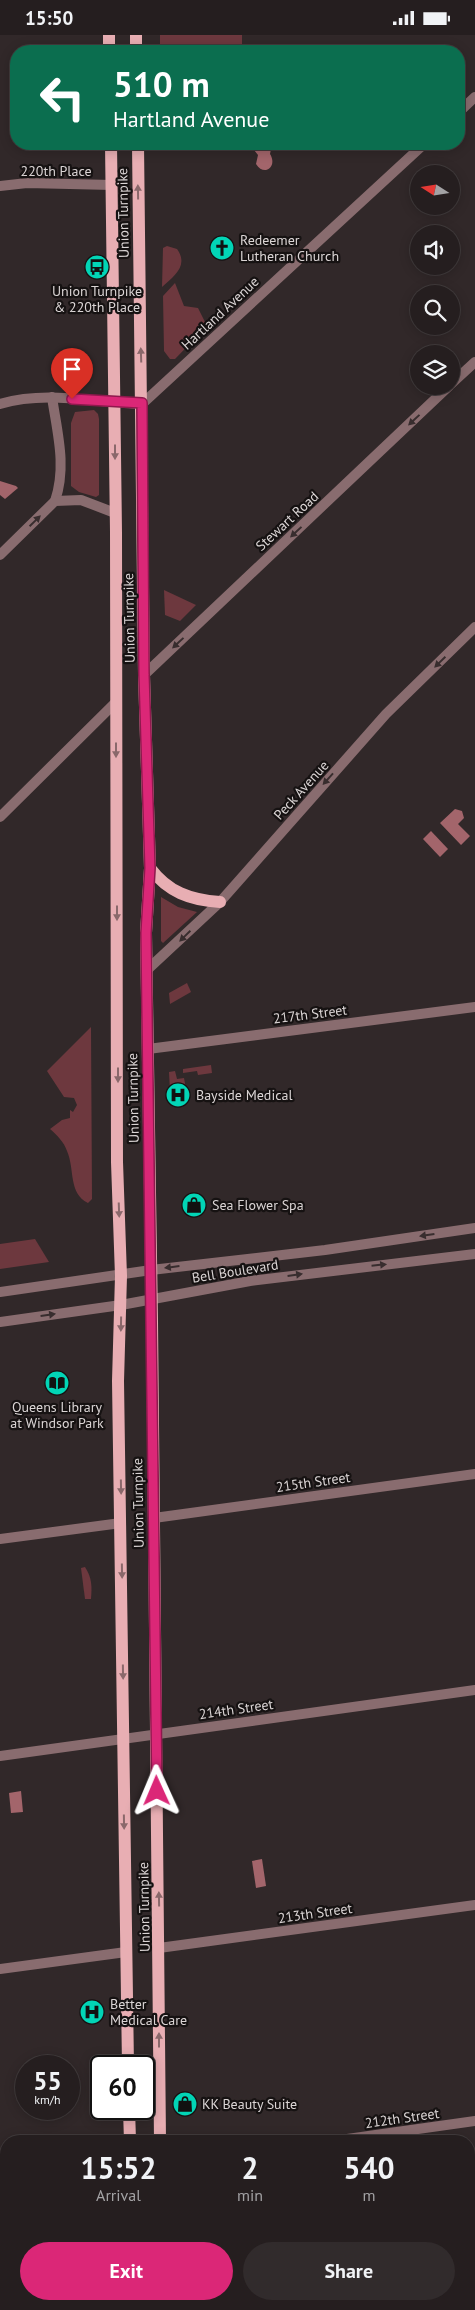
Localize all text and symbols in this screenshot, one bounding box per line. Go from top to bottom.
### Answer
text: 15:50 [25,6,73,30]
text: 510 m [113,61,210,107]
icon: left [30,65,95,130]
text: Hartland Avenue [113,105,269,133]
street label: 220th Place [21,162,92,180]
north arrow [410,165,460,215]
map controls [410,165,460,395]
street label: Union Turnpike [113,168,133,258]
one-way arrow [134,184,142,200]
button: sound [410,225,460,275]
place label: Redeemer Lutheran Church [240,231,339,265]
church icon: Redeemer Lutheran Church [209,235,235,261]
bus stop icon: Union Turnpike & 220th Place [84,254,110,280]
street label: Hartland Avenue [177,272,263,354]
place label: Union Turnpike & 220th Place [52,282,142,316]
button: search [410,285,460,335]
button: layers [410,345,460,395]
one-way arrow [137,347,145,363]
pin [51,348,93,399]
icon: arrive [58,355,86,383]
one-way arrow [408,414,420,426]
one-way arrow [111,444,119,460]
street label: Stewart Road [252,487,322,555]
one-way arrow [29,515,41,527]
one-way arrow [290,526,302,538]
street label: Union Turnpike [119,573,139,663]
one-way arrow [172,637,184,649]
one-way arrow [434,655,446,667]
one-way arrow [112,743,120,759]
street label: Peck Avenue [270,757,332,823]
one-way arrow [322,773,334,785]
one-way arrow [113,905,121,921]
one-way arrow [179,930,191,942]
street label: 217th Street [272,1000,348,1027]
street label: Union Turnpike [123,1053,143,1143]
one-way arrow [114,1068,122,1084]
hospital icon: Bayside Medical [165,1082,191,1108]
place label: Bayside Medical [196,1086,293,1104]
shop icon: Sea Flower Spa [181,1192,207,1218]
place label: Sea Flower Spa [212,1196,304,1214]
one-way arrow [115,1203,123,1219]
one-way arrow [418,1231,434,1239]
street label: Bell Boulevard [190,1255,280,1287]
one-way arrow [371,1261,387,1269]
one-way arrow [164,1263,180,1271]
one-way arrow [287,1271,303,1279]
one-way arrow [41,1311,57,1319]
one-way arrow [117,1317,125,1333]
library icon: Queens Library at Windsor Park [44,1370,70,1396]
place label: Queens Library at Windsor Park [10,1398,104,1432]
street label: Union Turnpike [128,1458,148,1548]
street label: 215th Street [275,1468,352,1496]
one-way arrow [117,1479,125,1495]
one-way arrow [118,1564,126,1580]
one-way arrow [119,1665,127,1681]
street label: 214th Street [198,1695,275,1723]
position arrow [130,1764,182,1816]
one-way arrow [121,1814,129,1830]
street label: Union Turnpike [134,1862,154,1952]
one-way arrow [154,1891,162,1907]
street label: 213th Street [277,1899,354,1927]
place label: Better Medical Care [110,1995,187,2029]
hospital icon: Better Medical Care [79,1999,105,2025]
one-way arrow [155,2032,163,2048]
speed limit sign: 60 [90,2055,155,2120]
text: 55 [33,2065,62,2097]
shop icon: KK Beauty Suite [172,2091,198,2117]
text: km/h [34,2092,61,2107]
place label: KK Beauty Suite [202,2095,297,2113]
street label: 212th Street [364,2104,441,2132]
text: 15:52 [80,2148,157,2187]
text: 2 [242,2148,259,2187]
text: 540 [343,2148,395,2187]
text: Arrival [96,2185,141,2205]
text: min [237,2185,263,2205]
text: m [363,2185,376,2205]
button: Exit [20,2242,233,2300]
button: Share [243,2242,455,2300]

